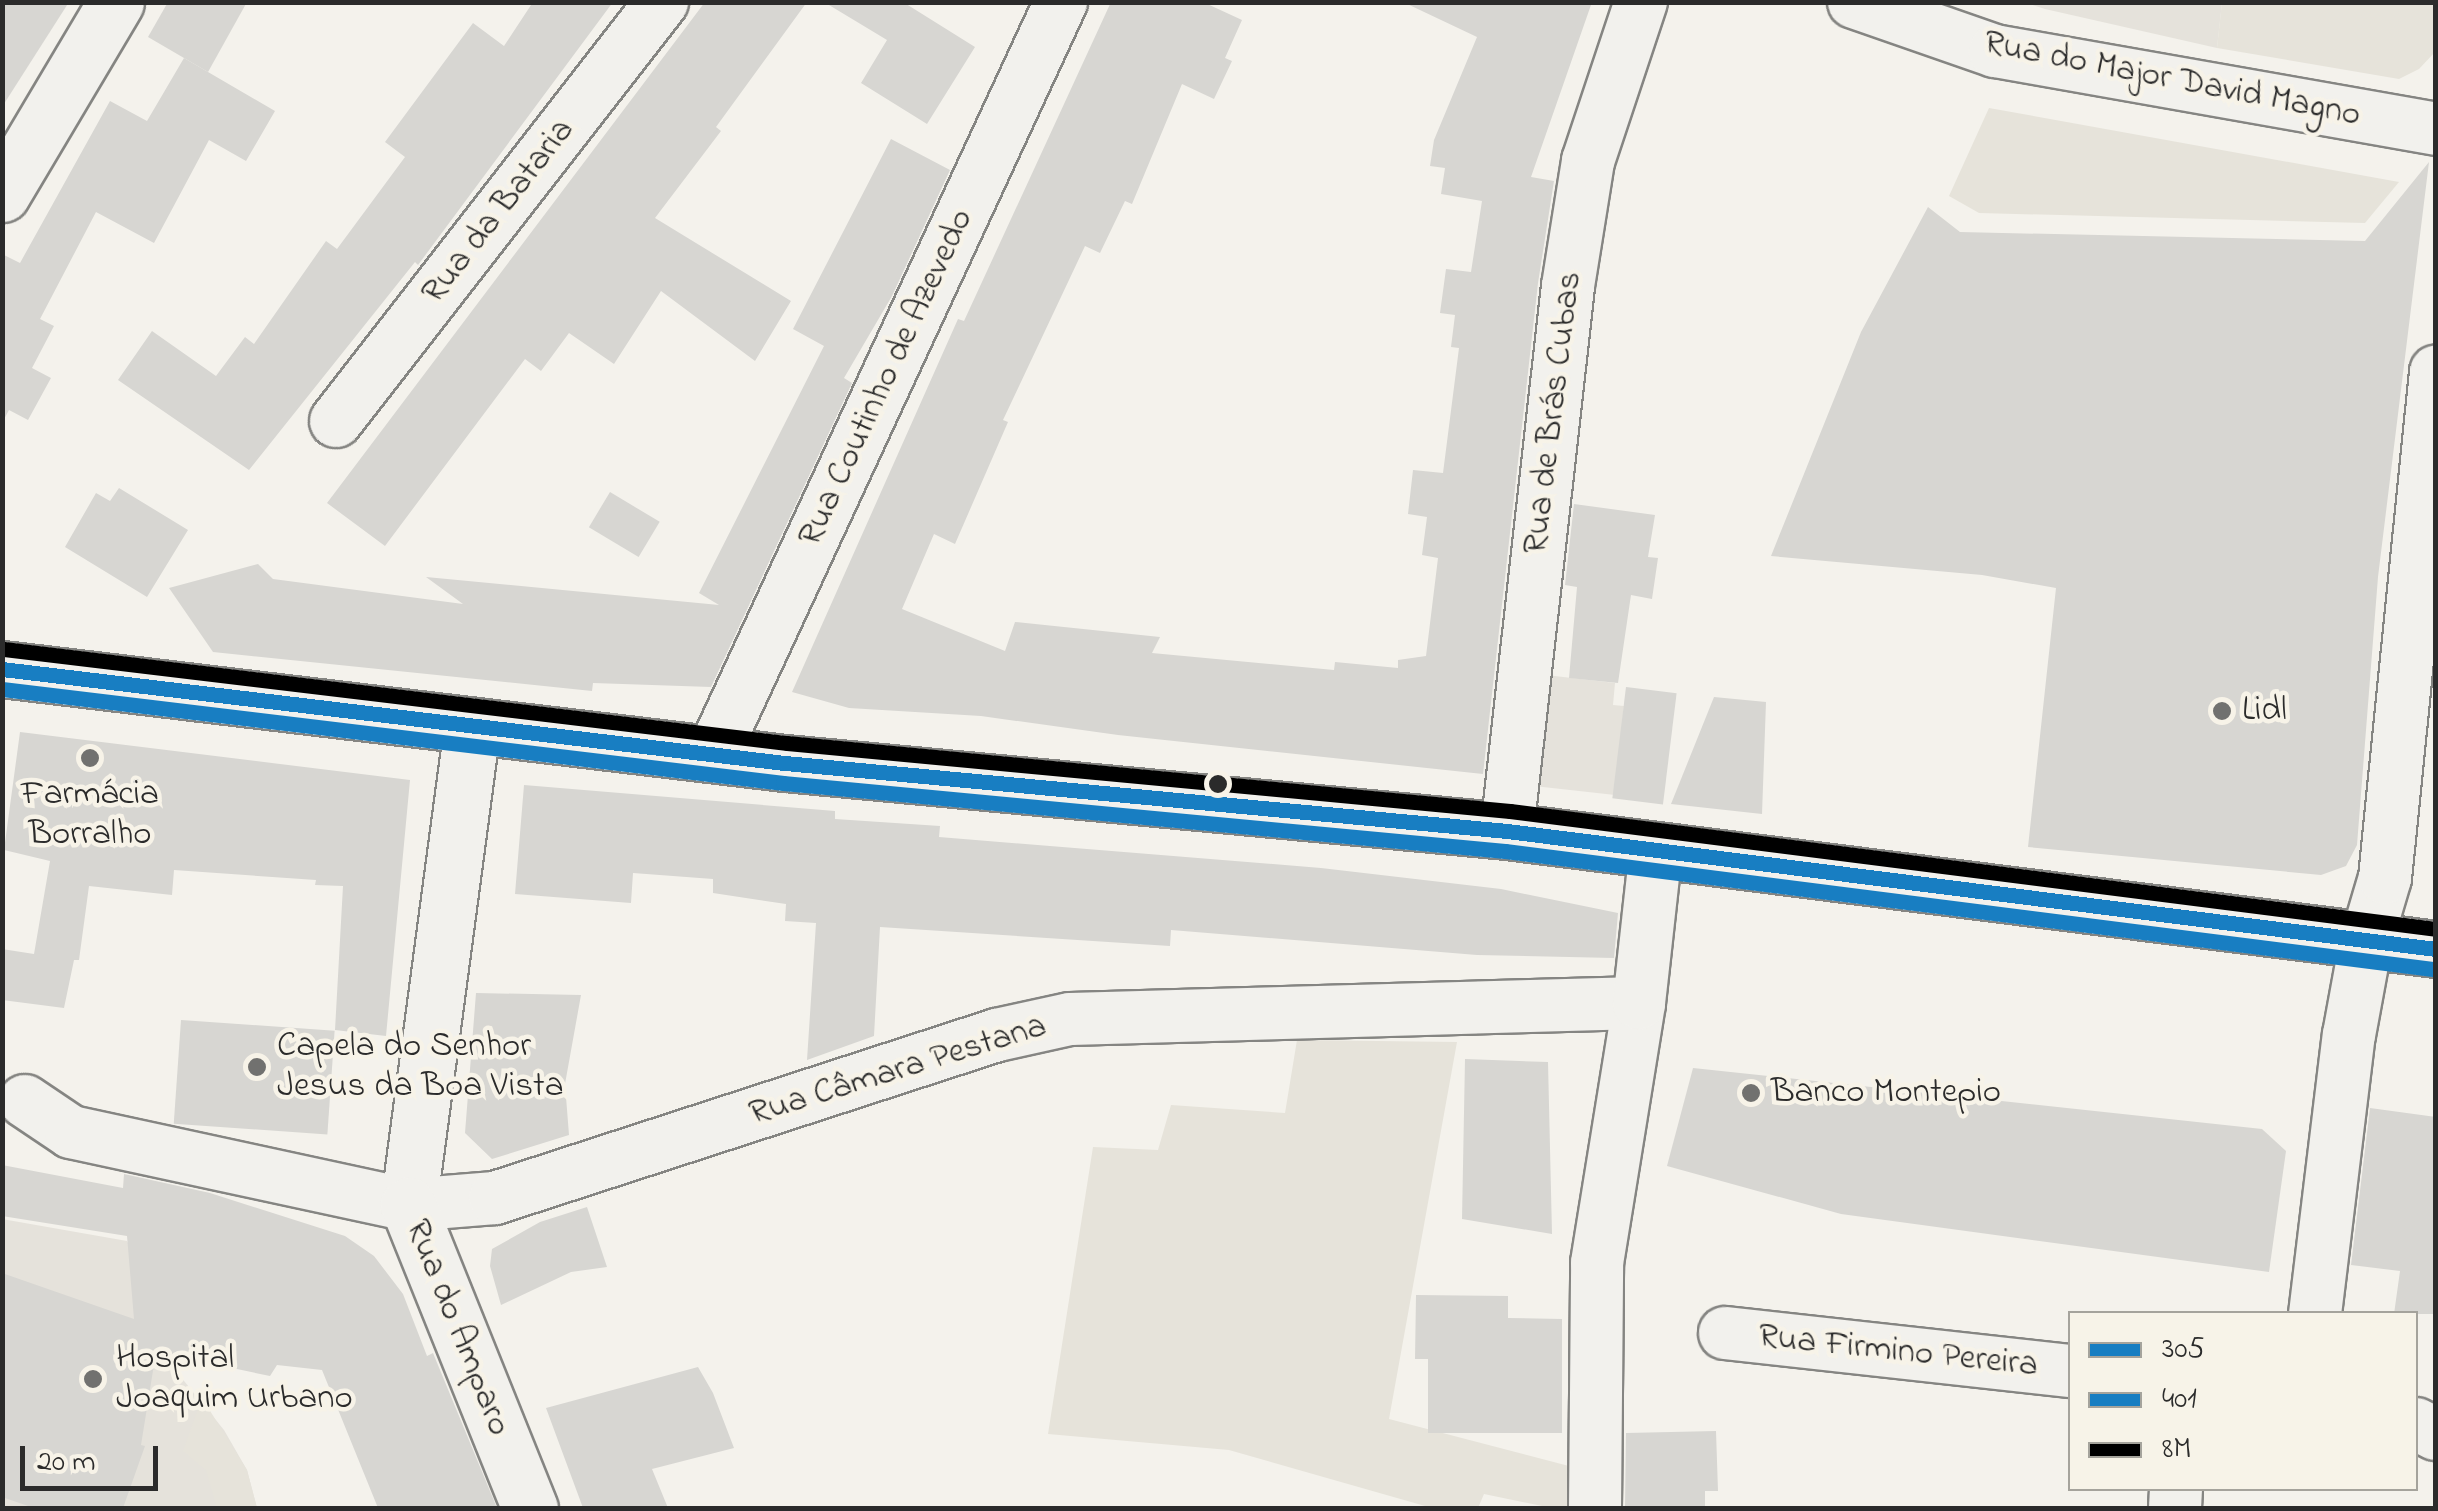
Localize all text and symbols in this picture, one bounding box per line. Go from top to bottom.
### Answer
street label: Rua do Major David Magno [1980,23,2364,137]
street label: Rua da Bataria [414,111,584,313]
street label: Rua Coutinho de Azevedo [790,203,984,553]
street label: Rua de Brás Cubas [1516,269,1592,557]
place label: Lidl [2242,690,2287,732]
marker: Lidl [2211,700,2233,722]
marker: Farmácia Borralho [79,747,101,769]
place label: Farmácia Borralho [21,774,159,856]
unlabelled marker [1208,774,1228,794]
street label: Rua Câmara Pestana [745,1006,1051,1136]
place label: Capela do Senhor Jesus da Boa Vista [277,1026,564,1108]
marker: Capela do Senhor Jesus da Boa Vista [246,1056,268,1078]
place label: Banco Montepio [1771,1072,2001,1114]
marker: Banco Montepio [1740,1082,1762,1104]
street label: Rua do Amparo [395,1214,519,1442]
legend [2068,1311,2418,1491]
street label: Rua Firmino Pereira [1756,1316,2040,1388]
text: 305 [2162,1328,2205,1372]
place label: Hospital Joaquim Urbano [116,1338,353,1420]
marker: Hospital Joaquim Urbano [80,1366,106,1392]
text: 401 [2162,1378,2197,1422]
scale bar [25,1426,162,1488]
text: 8M [2162,1428,2191,1472]
text: 20 m [37,1441,96,1485]

